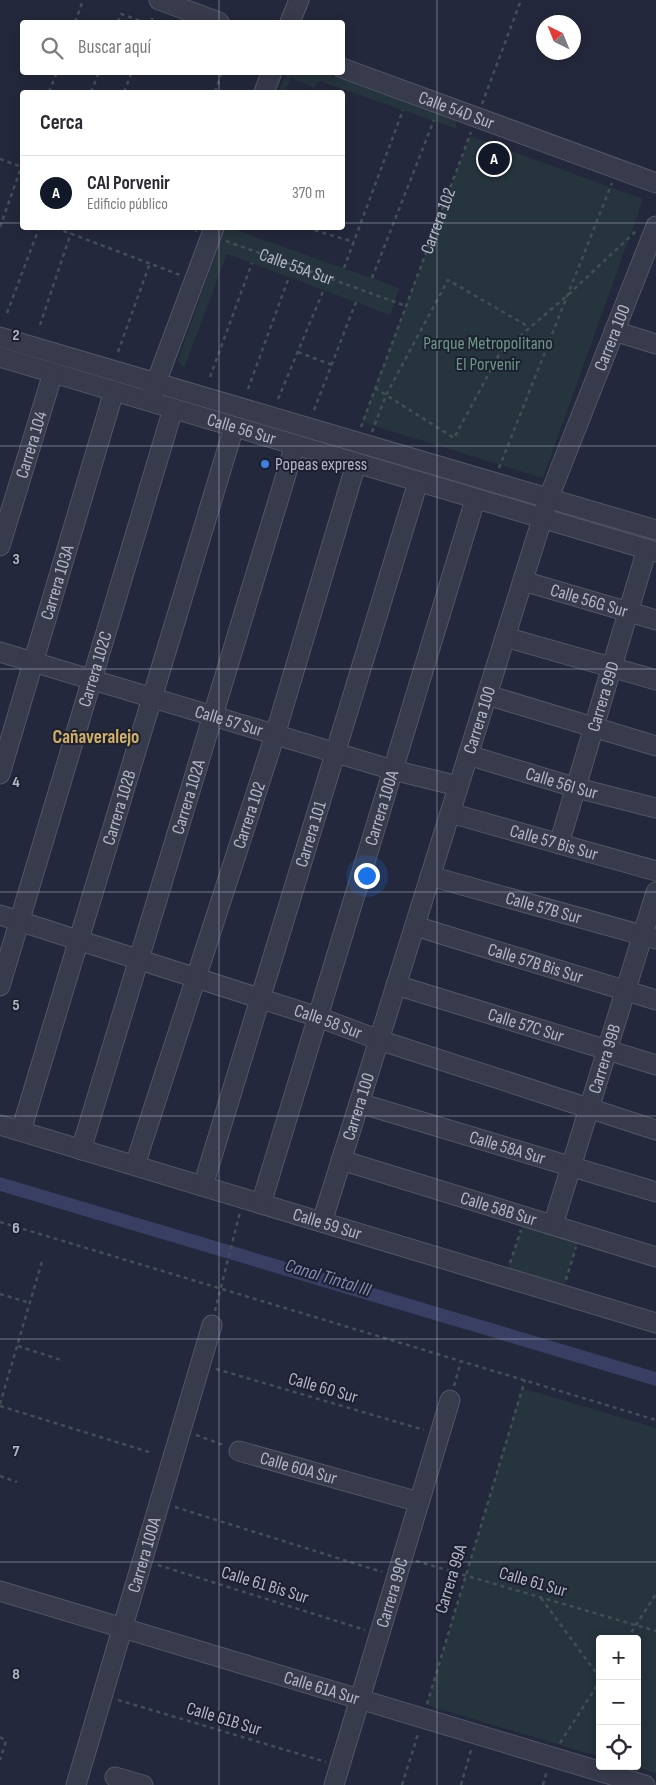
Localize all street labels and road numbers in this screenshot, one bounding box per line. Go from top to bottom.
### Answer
street label: Calle 54D Sur [416,86,497,133]
street label: Carrera 102 [416,185,460,257]
street label: Calle 55A Sur [256,243,337,290]
street label: Carrera 100 [589,301,634,374]
street label: Carrera 104 [11,408,51,481]
street label: Calle 56 Sur [205,409,278,449]
street label: Carrera 103A [36,542,78,622]
street label: Calle 56G Sur [548,579,630,622]
street label: Carrera 102C [74,629,116,709]
street label: Carrera 99D [583,659,623,734]
street label: Carrera 100 [459,684,500,756]
street label: Calle 57 Sur [192,701,265,741]
street label: Carrera 102A [167,757,209,837]
street label: Calle 56I Sur [523,763,600,803]
street label: Carrera 102B [98,768,140,847]
street label: Carrera 100A [360,768,403,848]
street label: Carrera 102 [228,779,270,851]
street label: Carrera 101 [291,798,331,870]
street label: Calle 57 Bis Sur [508,820,600,865]
street label: Calle 57B Sur [503,887,584,928]
street label: Calle 57B Bis Sur [485,938,586,988]
street label: Calle 58 Sur [292,1000,365,1043]
street label: Calle 57C Sur [485,1003,567,1047]
street label: Carrera 99B [584,1022,625,1096]
street label: Carrera 100 [338,1070,379,1143]
street label: Calle 58A Sur [467,1126,548,1169]
street label: Calle 58B Sur [458,1187,539,1230]
street label: Calle 59 Sur [291,1204,364,1244]
street label: Calle 60 Sur [286,1368,360,1408]
street label: Calle 60A Sur [258,1447,340,1489]
street label: Carrera 100A [123,1515,165,1595]
street label: Carrera 99A [431,1542,471,1616]
street label: Carrera 99C [372,1555,412,1630]
street label: Calle 61 Bis Sur [219,1562,311,1608]
street label: Calle 61 Sur [497,1562,569,1602]
street label: Calle 61A Sur [282,1667,362,1709]
street label: Calle 61B Sur [184,1698,264,1740]

